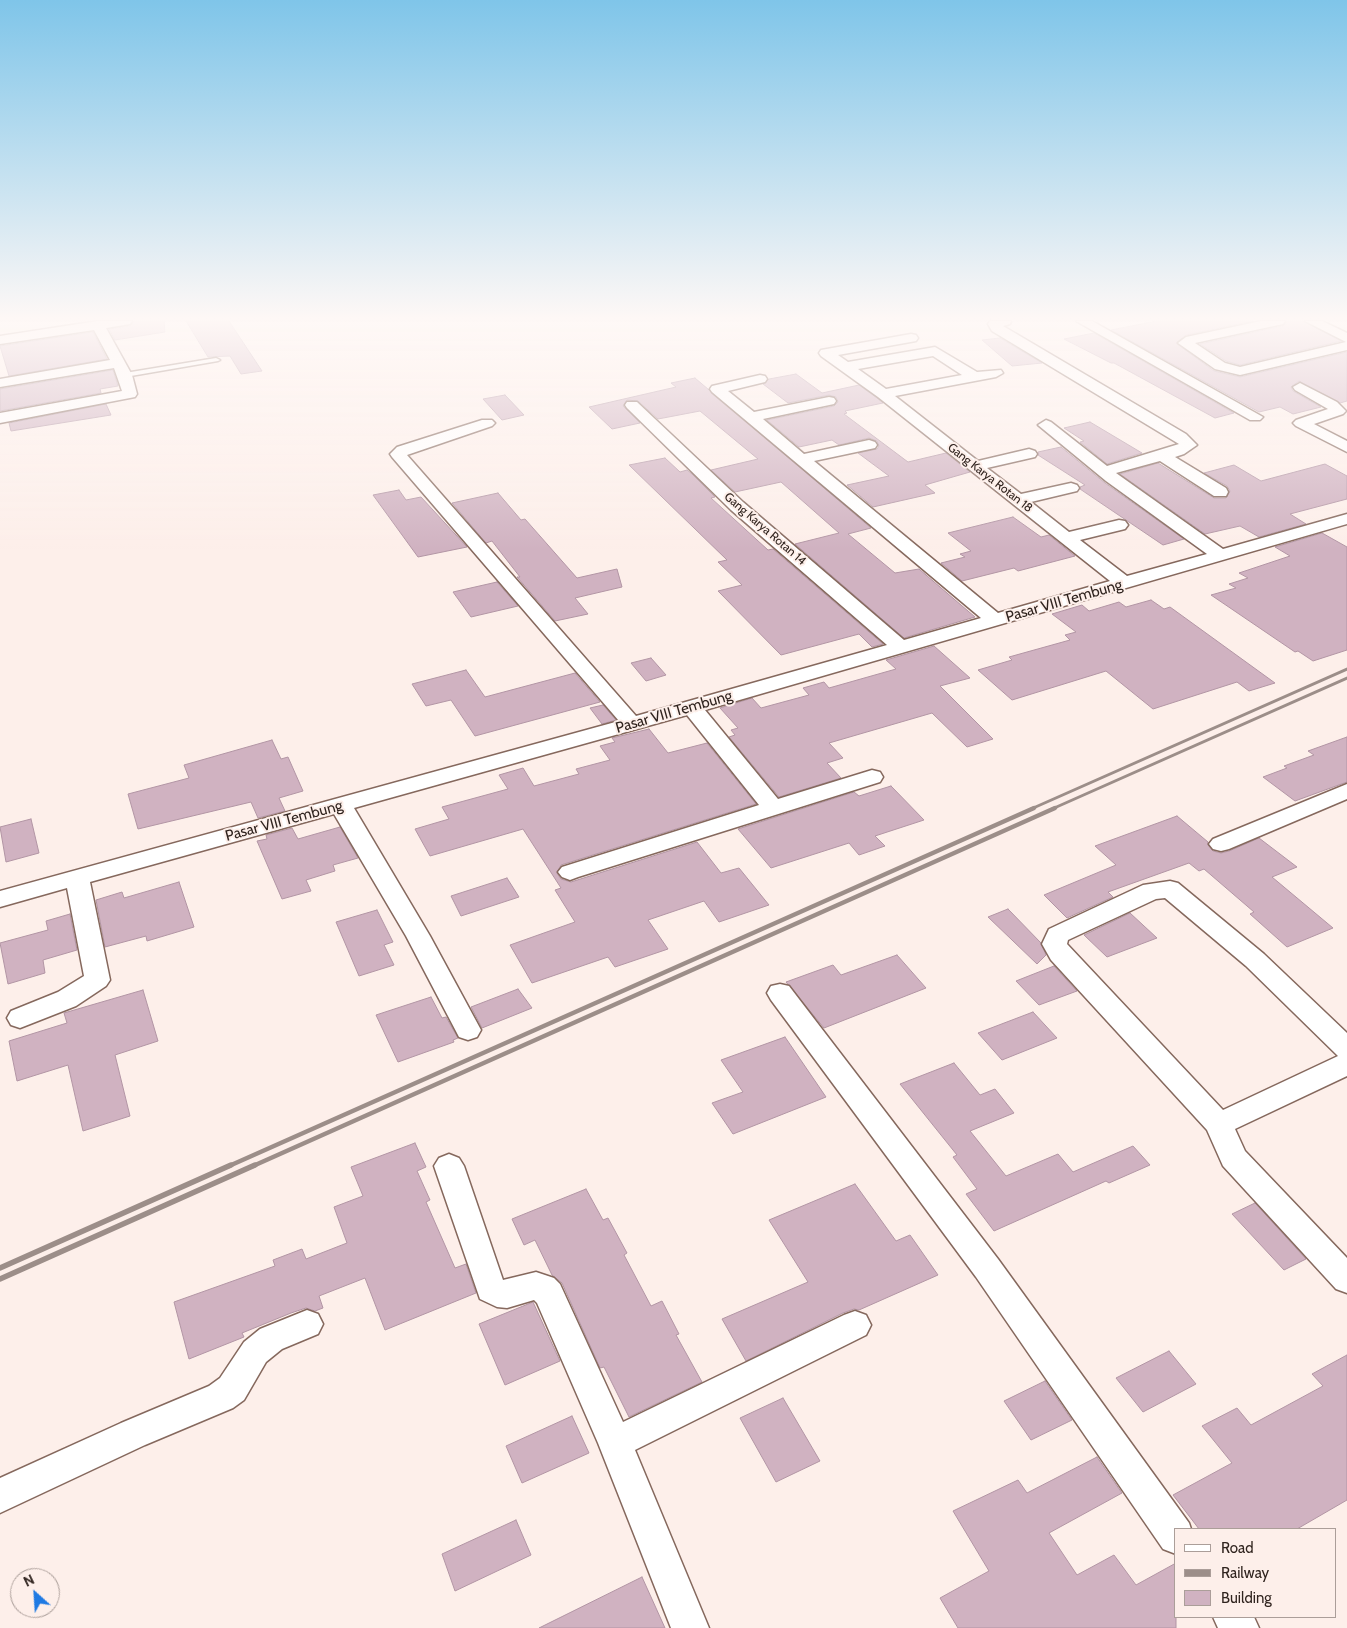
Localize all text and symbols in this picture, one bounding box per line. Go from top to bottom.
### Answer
street label: Gang Karya Rotan 18 [945,440,1035,516]
street label: Gang Karya Rotan 14 [721,490,809,568]
street label: Pasar VIII Tembung [1003,576,1125,626]
street label: Pasar VIII Tembung [613,687,735,737]
street label: Pasar VIII Tembung [223,797,345,845]
legend [1174,1528,1337,1618]
text: Road [1221,1539,1254,1557]
text: Railway [1221,1564,1269,1582]
north arrow [10,1568,60,1618]
text: N [20,1570,37,1591]
text: Building [1221,1589,1272,1607]

